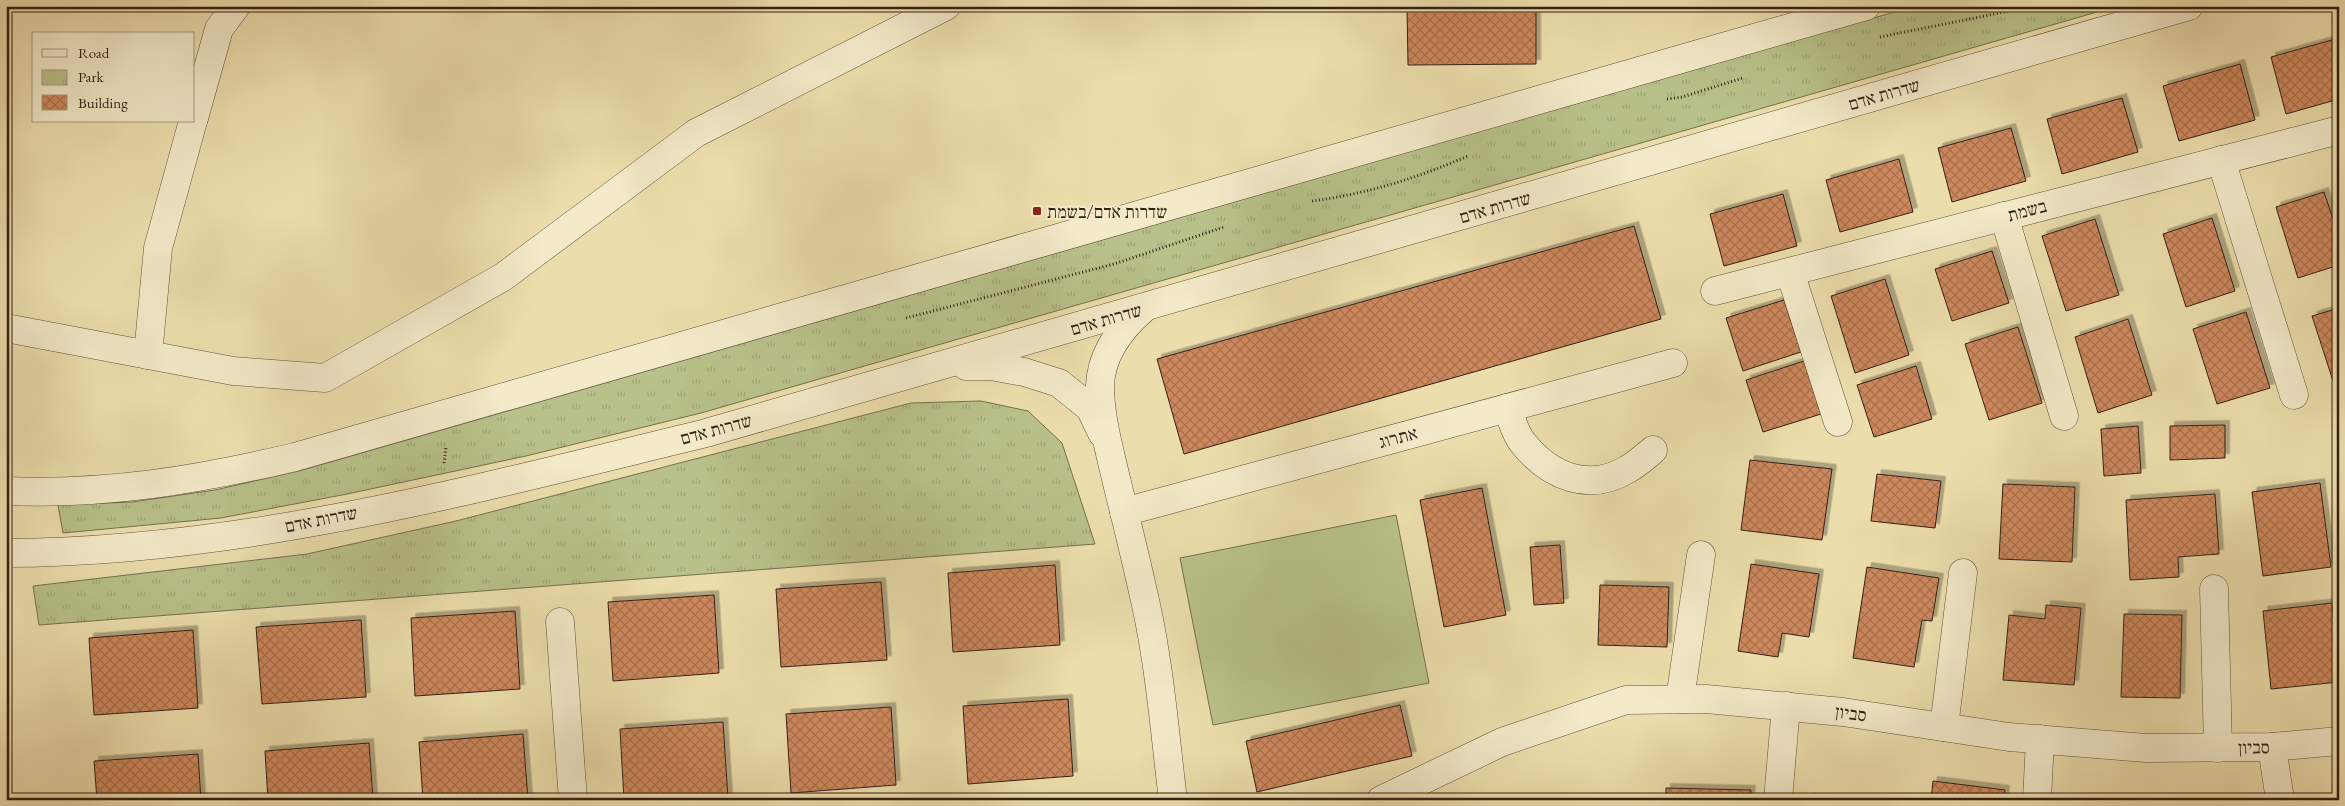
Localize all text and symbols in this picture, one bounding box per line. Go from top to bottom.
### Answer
legend [32,32,195,122]
text: Road [78,43,110,62]
text: Park [78,67,105,86]
street label: שדרות אדם [1845,73,1923,115]
text: Building [78,93,128,112]
street label: שדרות אדם [1456,186,1534,228]
street label: בשמת [2005,194,2049,226]
place label: שדרות אדם/בשמת [1047,200,1167,223]
marker: שדרות אדם/בשמת [1031,205,1043,217]
street label: שדרות אדם [1067,298,1145,340]
street label: שדרות אדם [678,408,754,450]
street label: אתרוג [1376,421,1420,453]
street label: שדרות אדם [283,501,359,537]
street label: סביון [1834,699,1868,727]
street label: סביון [2238,735,2270,759]

